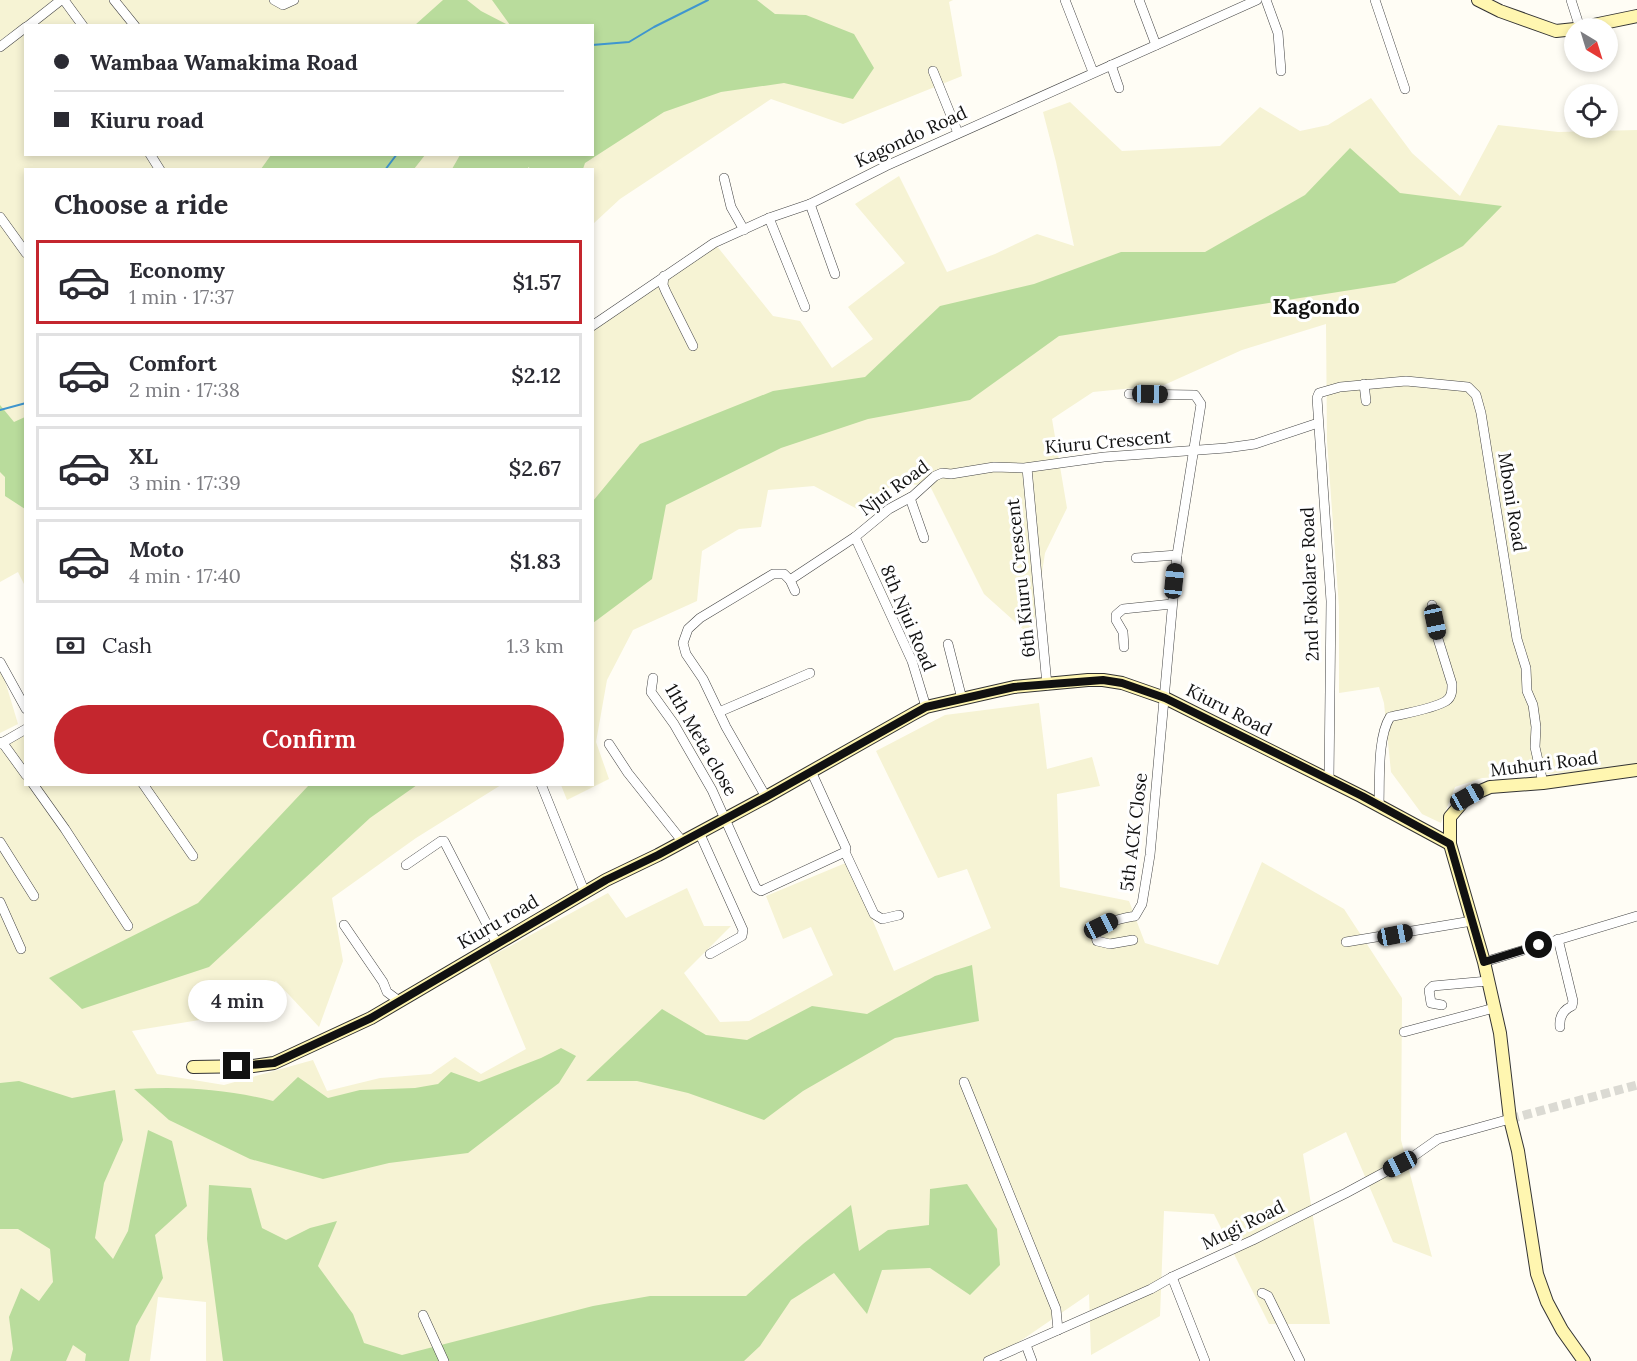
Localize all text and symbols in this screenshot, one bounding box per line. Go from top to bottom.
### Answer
north arrow [1564,18,1618,72]
map controls [1564,18,1618,138]
text: Wambaa Wamakima Road [90,48,358,76]
button: locate [1564,84,1618,138]
street label: Kagondo Road [851,101,971,172]
text: Kiuru road [90,106,204,134]
text: Choose a ride [54,187,228,221]
icon: car [57,255,111,309]
text: Economy [129,256,225,284]
text: $1.57 [512,268,561,296]
text: 1 min · 17:37 [129,284,234,309]
district label: Kagondo [1272,293,1360,320]
icon: car [57,348,111,402]
text: Comfort [129,349,217,377]
text: $2.12 [511,361,561,389]
text: 2 min · 17:38 [129,377,240,402]
car [1132,385,1168,403]
street label: Kiuru Crescent [1044,425,1172,458]
icon: car [57,441,111,495]
text: XL [129,442,158,470]
street label: Mboni Road [1493,451,1532,553]
text: $2.67 [509,454,561,482]
street label: Njui Road [854,454,933,521]
text: 3 min · 17:39 [129,470,241,495]
street label: 6th Kiuru Crescent [1001,497,1040,659]
street label: 2nd Fokolare Road [1295,506,1324,662]
icon: car [57,534,111,588]
text: Moto [129,535,184,563]
text: $1.83 [510,547,561,575]
street label: 8th Njui Road [876,561,941,675]
car [1163,562,1185,600]
text: 4 min · 17:40 [129,563,241,588]
car [1422,603,1448,641]
icon: cash [54,629,87,662]
text: Cash [102,631,152,659]
text: 1.3 km [507,633,564,658]
street label: Kiuru Road [1183,678,1276,741]
street label: 11th Meta close [660,680,743,800]
button: Confirm [54,705,564,774]
street label: Muhuri Road [1489,745,1599,782]
street label: 5th ACK Close [1115,771,1152,892]
car [1447,780,1487,814]
street label: Kiuru road [453,889,543,954]
car [1081,910,1121,942]
car [1376,923,1414,947]
route start [1525,931,1552,958]
callout: 4 min [188,979,286,1021]
text: 4 min [211,988,264,1013]
route end [223,1052,250,1079]
car [1380,1148,1420,1180]
street label: Mugi Road [1198,1195,1288,1254]

